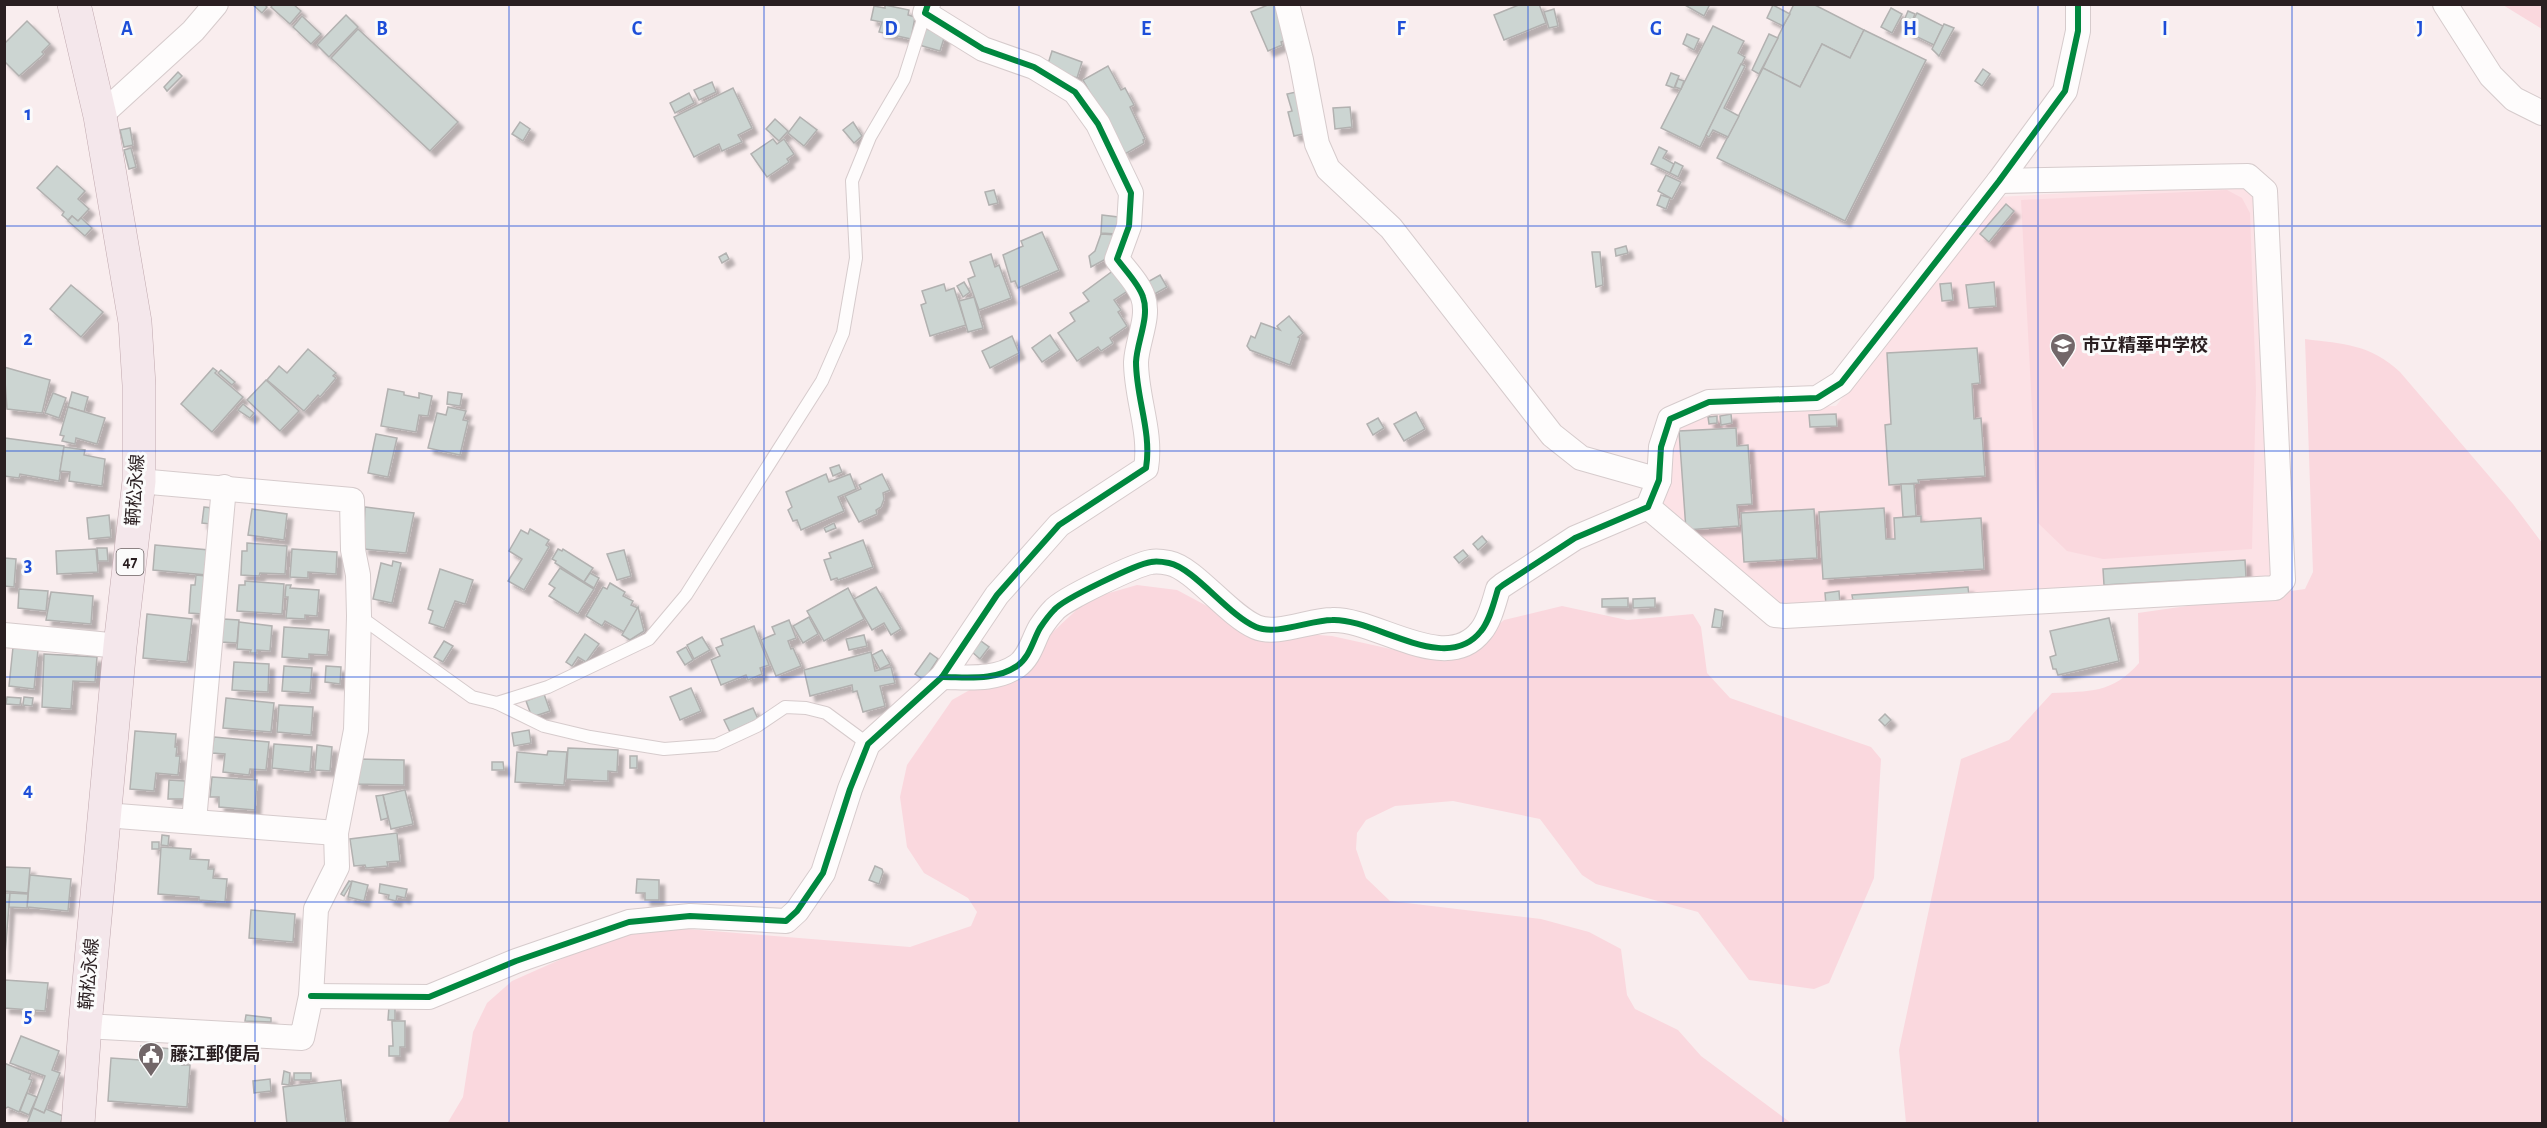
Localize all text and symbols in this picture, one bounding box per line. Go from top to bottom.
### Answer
text: A [121,19,133,39]
text: B [376,19,388,39]
text: C [632,19,643,39]
text: D [884,19,898,39]
text: E [1141,19,1151,39]
text: F [1396,19,1406,39]
text: G [1650,19,1662,39]
text: H [1903,19,1917,39]
text: I [2162,19,2168,39]
text: J [2417,19,2423,39]
text: 1 [24,104,32,124]
text: 2 [23,329,33,349]
school or university icon: 市立精華中学校 [2048,331,2078,369]
place label: 市立精華中学校 [2082,335,2208,355]
street label: 鞆松永線 [123,453,147,527]
road number: 47 [116,549,144,575]
text: 3 [24,555,32,575]
text: 4 [23,780,33,800]
street label: 鞆松永線 [76,937,102,1011]
text: 5 [24,1006,32,1026]
public building icon: 藤江郵便局 [136,1040,166,1078]
place label: 藤江郵便局 [170,1044,260,1064]

